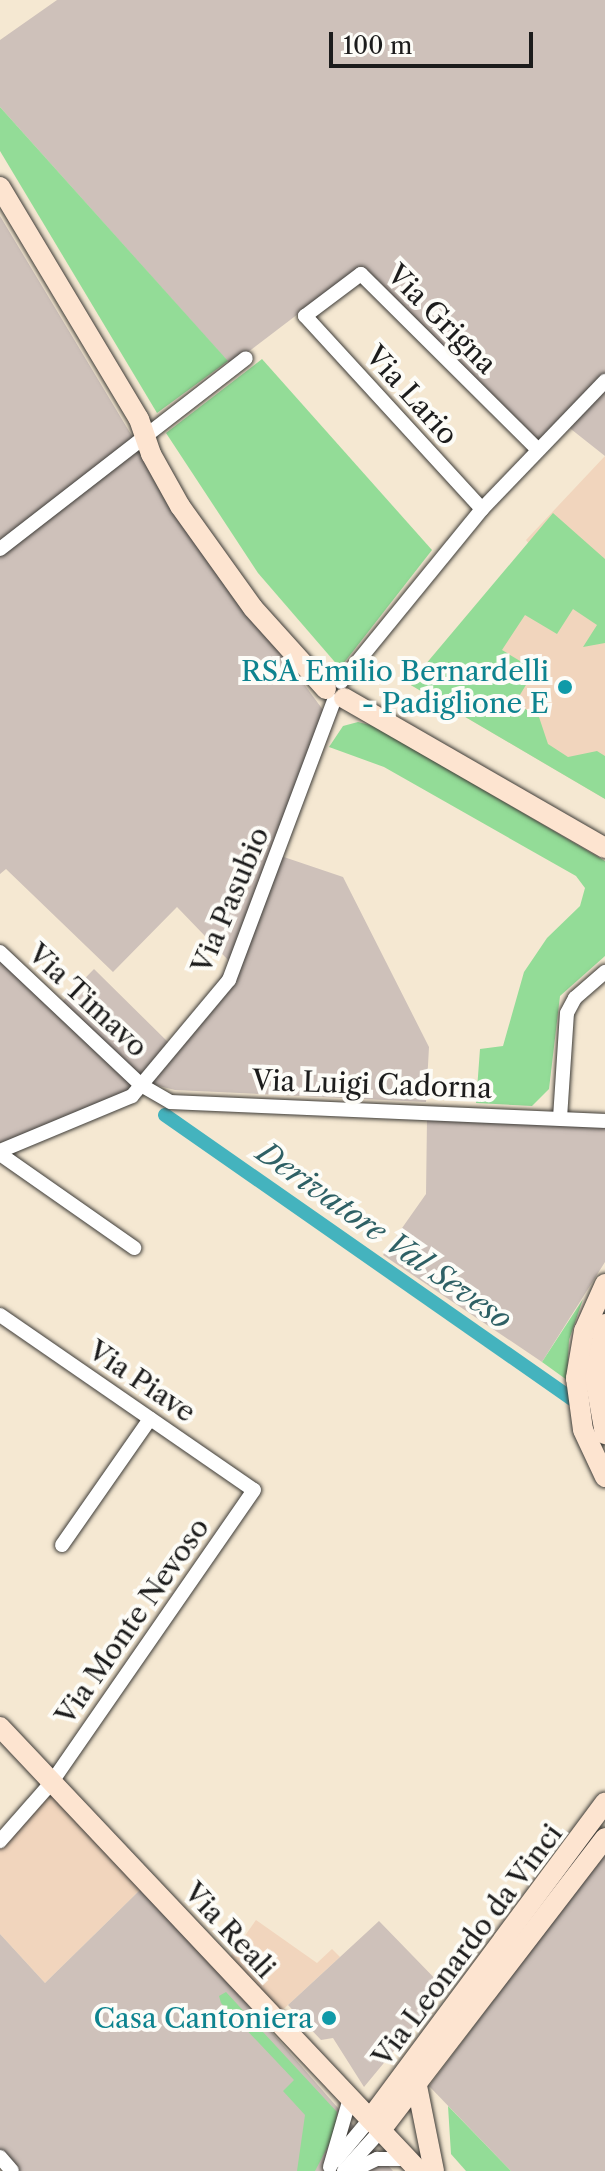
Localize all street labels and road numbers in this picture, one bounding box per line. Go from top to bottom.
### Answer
street label: Via Grigna [380,257,504,381]
street label: Via Lario [359,339,465,451]
street label: Via Pasubio [184,822,276,978]
street label: Via Timavo [21,936,155,1064]
street label: Via Luigi Cadorna [251,1063,493,1105]
street label: Via Piave [82,1333,202,1429]
street label: Via Monte Nevoso [48,1511,216,1731]
street label: Via Leonardo da Vinci [364,1817,570,2073]
street label: Via Reali [177,1875,283,1985]

